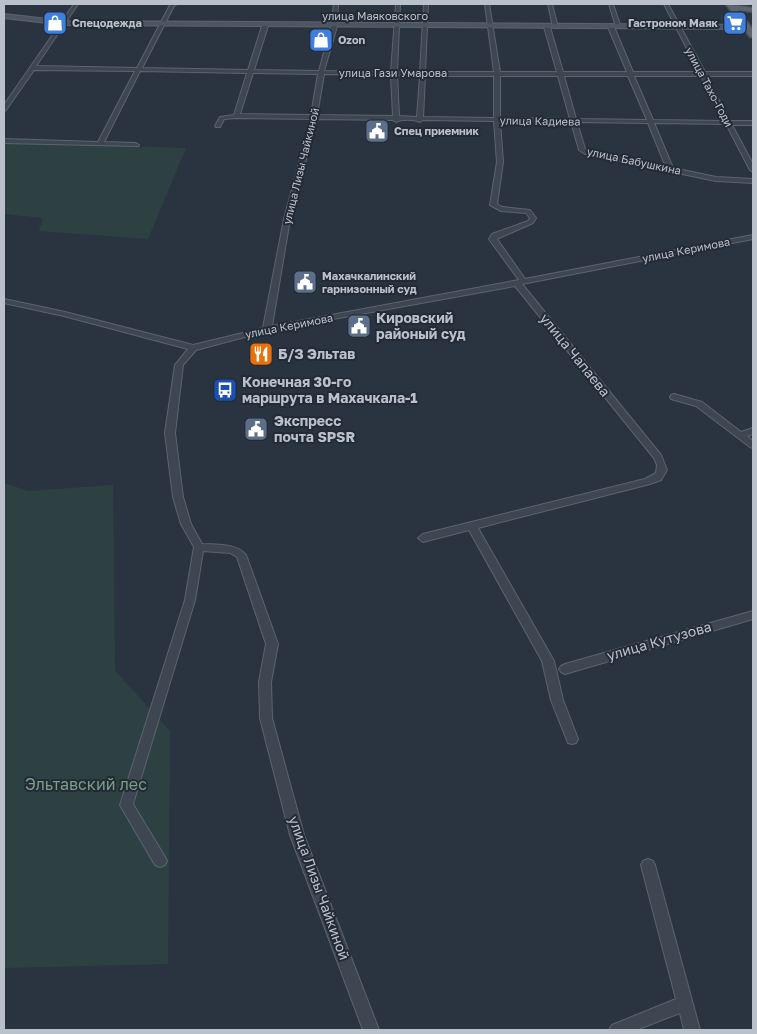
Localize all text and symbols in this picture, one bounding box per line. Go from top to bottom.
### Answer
street label: улица Маяковского [322,9,428,22]
shop icon: Спецодежда [42,10,68,36]
supermarket icon: Гастроном Маяк [722,10,748,36]
place label: Спецодежда [72,16,142,29]
place label: Гастроном Маяк [628,16,719,29]
shop icon: Ozon [308,27,334,53]
place label: Ozon [338,33,366,46]
street label: улица Тахо-Годи [683,45,736,129]
street label: улица Гази Умарова [339,66,447,79]
street label: улица Лизы Чайкиной [280,106,321,225]
street label: улица Кадиева [499,113,581,128]
public building icon: Спец приемник [364,118,390,144]
place label: Спец приемник [394,124,479,137]
street label: улица Бабушкина [586,144,682,177]
street label: улица Керимова [641,235,731,264]
public building icon: Махачкалинский гарнизонный суд [292,269,318,295]
place label: Махачкалинский гарнизонный суд [322,269,417,295]
place label: Кировский районый суд [376,309,466,342]
street label: улица Чапаева [537,310,614,400]
street label: улица Керимова [244,311,334,340]
public building icon: Кировский районый суд [346,313,372,339]
restaurant icon: Б/З Эльтав [248,341,274,367]
place label: Б/З Эльтав [278,345,355,362]
place label: Конечная 30-го маршрута в Махачкала-1 [242,373,418,406]
bus stop icon: Конечная 30-го маршрута в Махачкала-1 [212,377,238,403]
place label: Экспресс почта SPSR [274,412,355,445]
public building icon: Экспресс почта SPSR [243,416,269,442]
street label: улица Кутузова [605,617,713,664]
park label: Эльтавский лес [25,774,147,794]
street label: улица Лизы Чайкиной [285,813,353,962]

